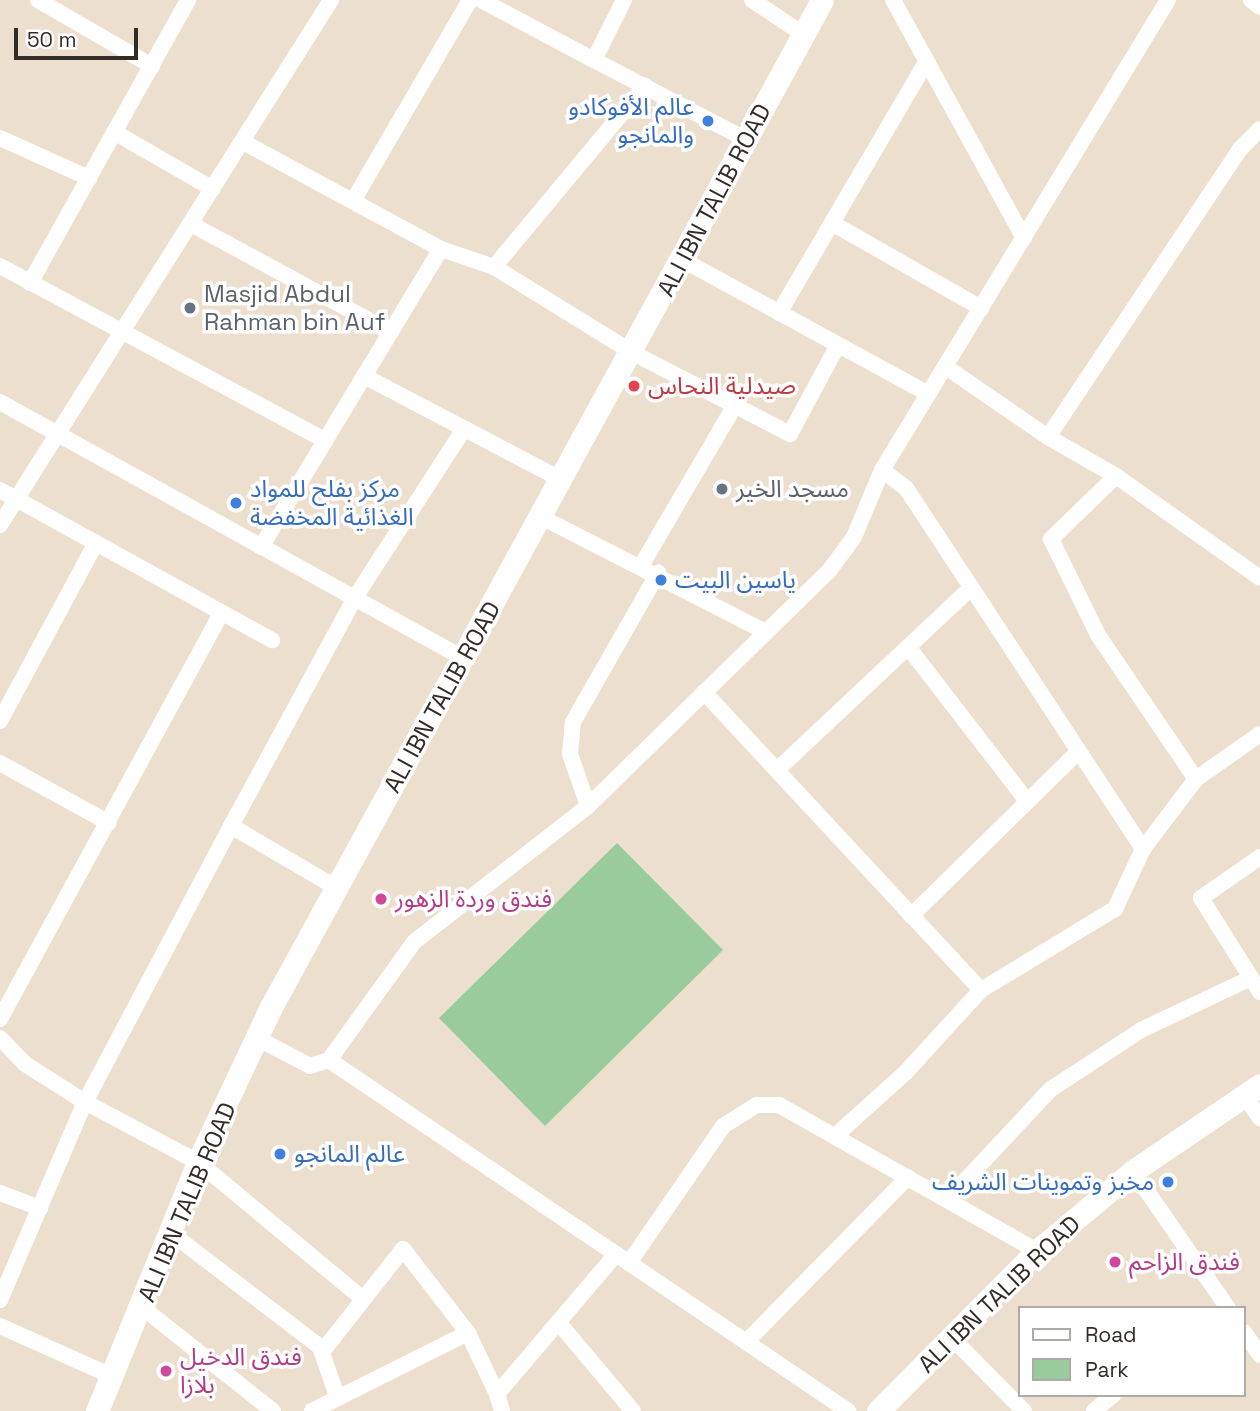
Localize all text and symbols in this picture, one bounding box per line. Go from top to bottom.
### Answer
scale bar [18,14,142,58]
text: 50 m [27,26,77,53]
place label: عالم الأفوكادو والمانجو [568,93,694,149]
street label: ALI IBN TALIB ROAD [651,99,777,301]
marker: عالم الأفوكادو والمانجو [700,113,716,129]
place label: Masjid Abdul Rahman bin Auf [204,280,386,336]
marker: Masjid Abdul Rahman bin Auf [182,300,198,316]
place label: صيدلية النحاس [648,372,796,400]
marker: صيدلية النحاس [626,378,642,394]
place label: مركز بفلح للمواد الغذائية المخفضة [250,475,414,531]
place label: مسجد الخير [736,475,849,503]
marker: مسجد الخير [714,481,730,497]
marker: مركز بفلح للمواد الغذائية المخفضة [228,495,244,511]
place label: ياسين البيت [675,566,796,594]
marker: ياسين البيت [653,572,669,588]
street label: ALI IBN TALIB ROAD [377,596,507,798]
place label: فندق وردة الزهور [395,885,552,913]
marker: فندق وردة الزهور [373,891,389,907]
street label: ALI IBN TALIB ROAD [132,1098,242,1306]
place label: عالم المانجو [294,1140,405,1168]
marker: عالم المانجو [272,1146,288,1162]
place label: مخبز وتموينات الشريف [932,1168,1154,1196]
marker: مخبز وتموينات الشريف [1160,1174,1176,1190]
street label: ALI IBN TALIB ROAD [912,1209,1086,1379]
place label: فندق الزاحم [1129,1248,1240,1276]
marker: فندق الزاحم [1107,1254,1123,1270]
legend [1018,1306,1246,1397]
text: Road [1085,1321,1137,1348]
place label: فندق الدخيل بلازا [180,1343,302,1399]
text: Park [1085,1356,1129,1383]
marker: فندق الدخيل بلازا [158,1363,174,1379]

